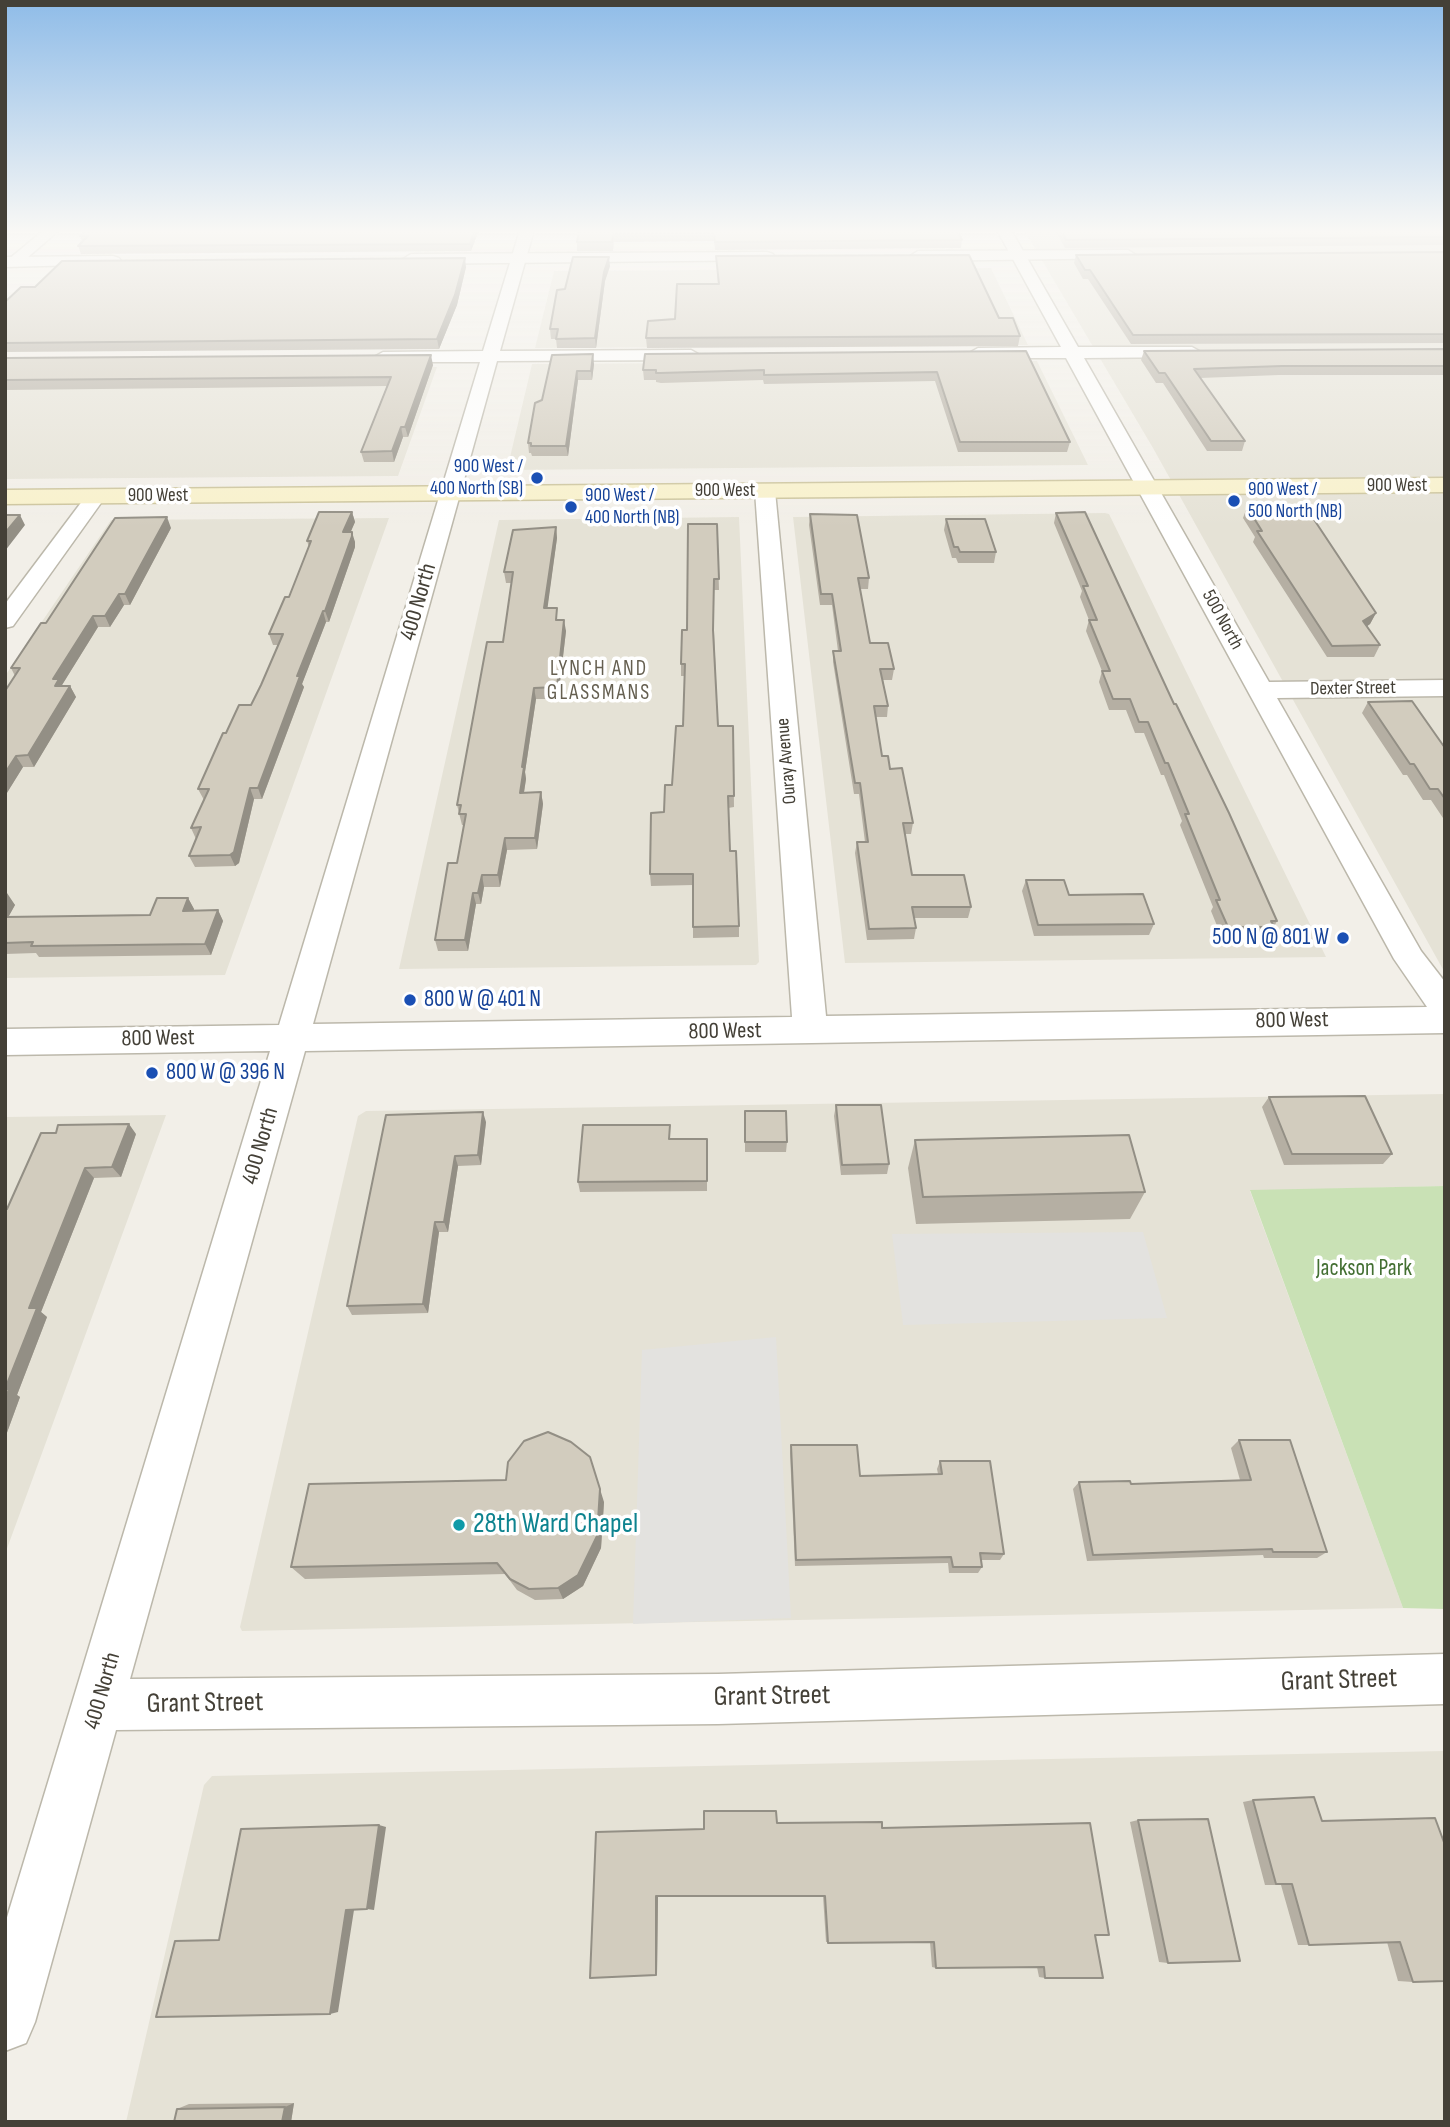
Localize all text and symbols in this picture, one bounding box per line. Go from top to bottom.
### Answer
place label: 900 West / 400 North (SB) [430,456,523,500]
marker: 900 West / 400 North (SB) [529,470,545,486]
street label: 900 West [1367,475,1427,497]
place label: 900 West / 500 North (NB) [1248,479,1342,523]
street label: 900 West [695,480,755,502]
street label: 900 West [128,485,188,507]
place label: 900 West / 400 North (NB) [585,485,679,529]
marker: 900 West / 500 North (NB) [1226,493,1242,509]
marker: 900 West / 400 North (NB) [563,499,579,515]
street label: 400 North [395,560,443,644]
street label: 500 North [1196,586,1248,654]
district label: LYNCH AND GLASSMANS [548,657,650,707]
street label: Dexter Street [1310,677,1396,701]
street label: Ouray Avenue [772,717,802,805]
place label: 500 N @ 801 W [1212,924,1329,952]
marker: 500 N @ 801 W [1335,930,1351,946]
place label: 800 W @ 401 N [424,986,541,1014]
marker: 800 W @ 401 N [402,992,418,1008]
street label: 800 West [1255,1007,1329,1035]
street label: 800 West [688,1018,762,1046]
street label: 800 West [121,1025,195,1053]
place label: 800 W @ 396 N [166,1059,285,1087]
marker: 800 W @ 396 N [144,1065,160,1081]
street label: 400 North [237,1104,285,1188]
park label: Jackson Park [1316,1255,1412,1283]
place label: 28th Ward Chapel [473,1508,638,1542]
marker: 28th Ward Chapel [451,1517,467,1533]
street label: 400 North [79,1649,127,1733]
street label: Grant Street [1280,1662,1398,1700]
street label: Grant Street [713,1679,831,1715]
street label: Grant Street [146,1686,264,1722]

